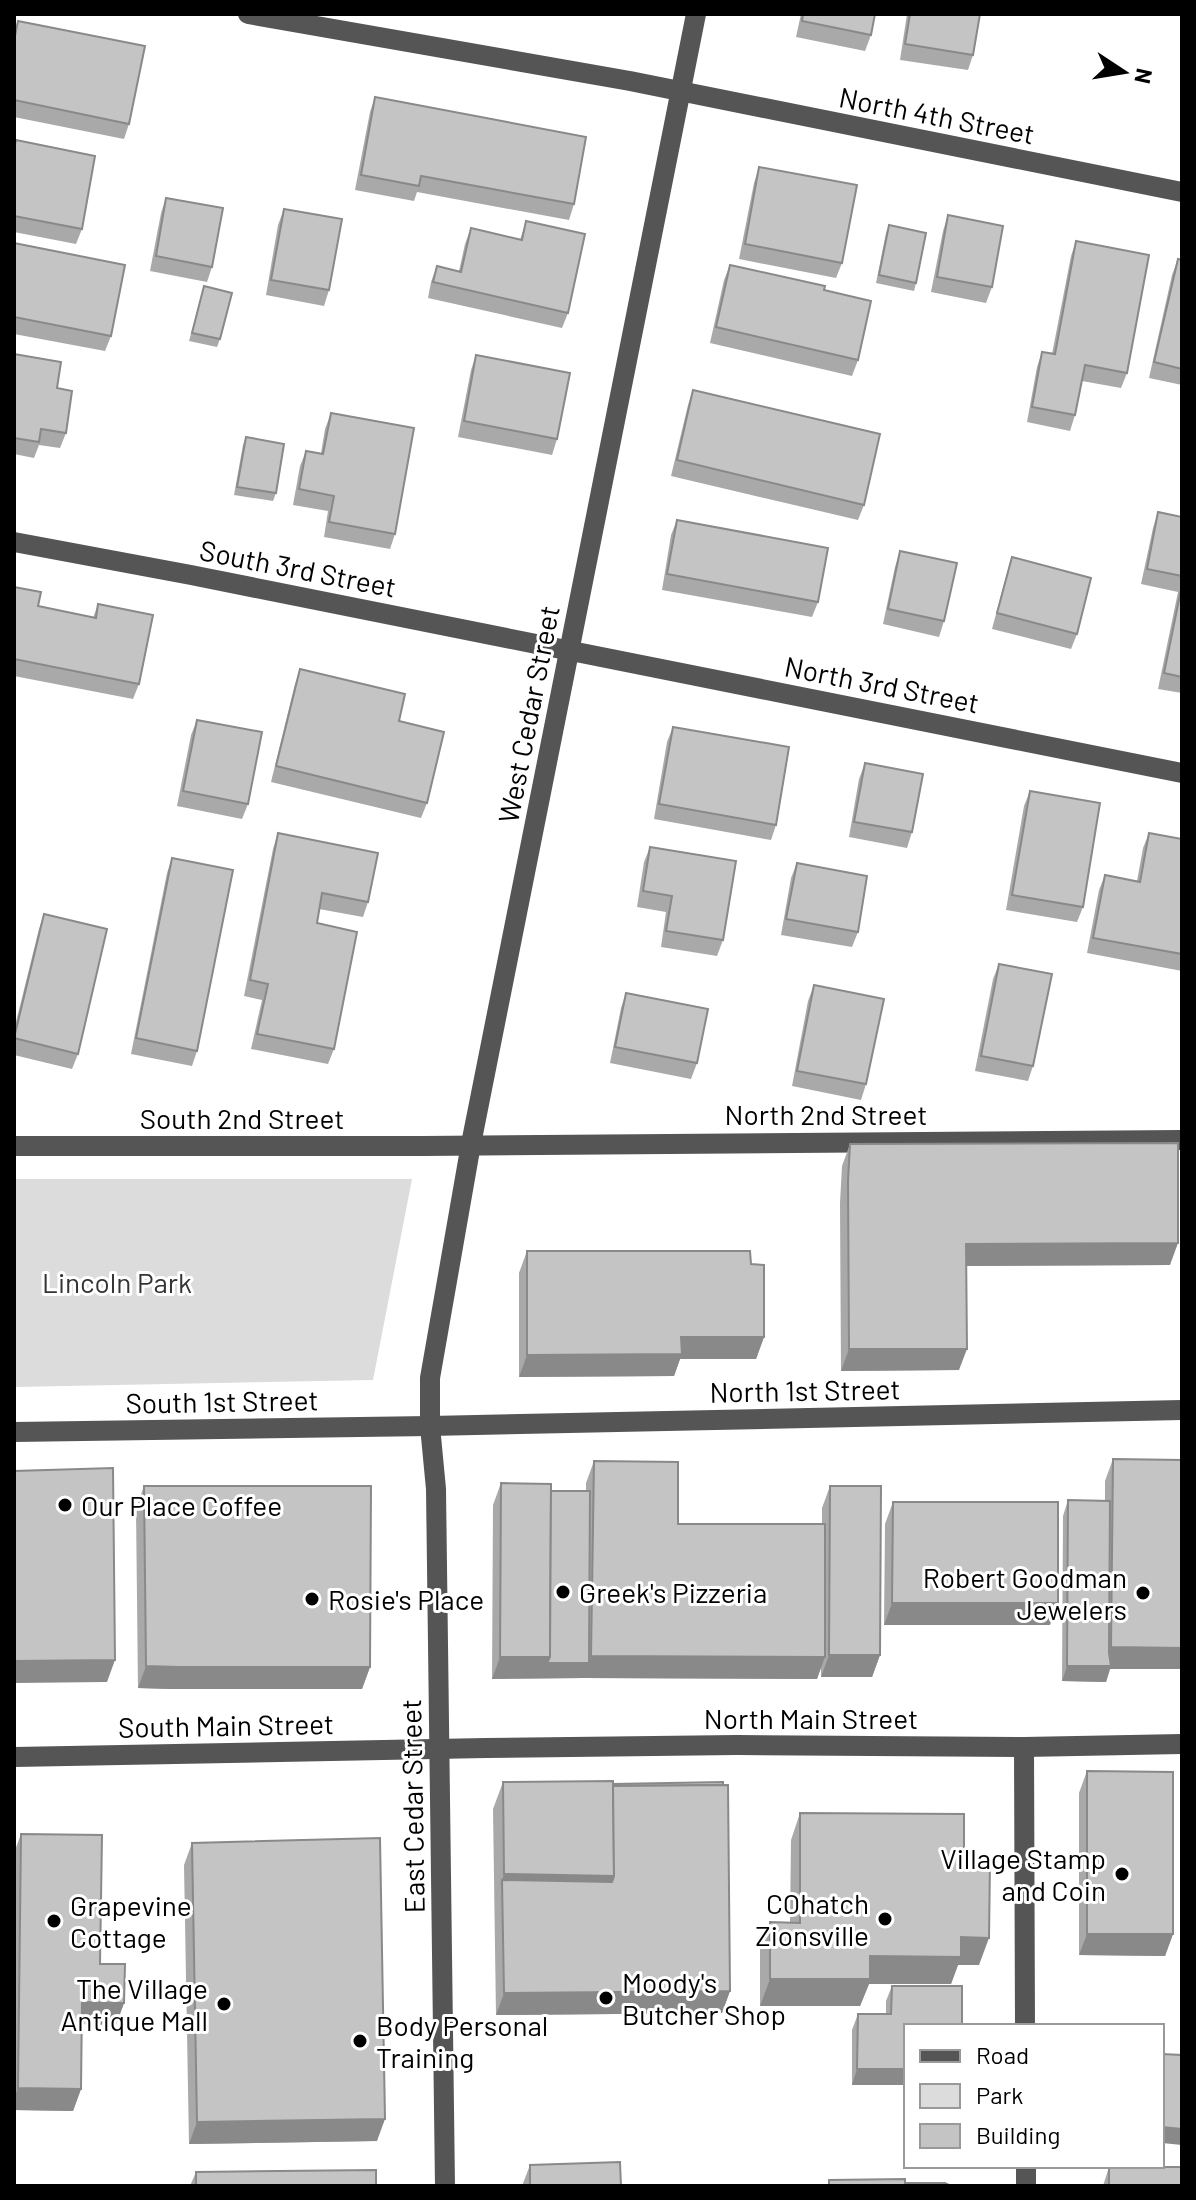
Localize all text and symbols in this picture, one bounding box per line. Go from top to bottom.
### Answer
north arrow [1084,32,1164,112]
text: N [1130,67,1159,86]
street label: North 4th Street [836,79,1038,151]
street label: South 3rd Street [197,532,399,604]
street label: West Cedar Street [490,602,566,826]
street label: North 3rd Street [782,648,982,720]
street label: North 2nd Street [725,1097,927,1131]
street label: South 2nd Street [140,1101,344,1135]
park label: Lincoln Park [42,1265,192,1299]
street label: North 1st Street [709,1371,901,1409]
street label: South 1st Street [125,1382,319,1420]
place label: Our Place Coffee [81,1488,282,1522]
marker: Our Place Coffee [56,1496,74,1514]
place label: Robert Goodman Jewelers [923,1560,1127,1626]
place label: Greek's Pizzeria [579,1575,767,1609]
place label: Rosie's Place [328,1582,484,1616]
marker: Greek's Pizzeria [554,1583,572,1601]
marker: Robert Goodman Jewelers [1134,1584,1152,1602]
marker: Rosie's Place [303,1590,321,1608]
street label: East Cedar Street [393,1699,431,1913]
street label: North Main Street [704,1701,918,1735]
street label: South Main Street [118,1706,334,1744]
place label: Village Stamp and Coin [940,1841,1106,1907]
marker: Village Stamp and Coin [1113,1865,1131,1883]
place label: COhatch Zionsville [755,1886,869,1952]
place label: Grapevine Cottage [70,1888,192,1954]
marker: COhatch Zionsville [876,1910,894,1928]
marker: Grapevine Cottage [45,1912,63,1930]
place label: Moody's Butcher Shop [622,1965,786,2031]
place label: The Village Antique Mall [60,1971,208,2037]
marker: Moody's Butcher Shop [597,1989,615,2007]
marker: The Village Antique Mall [215,1995,233,2013]
place label: Body Personal Training [376,2008,548,2074]
legend [904,2024,1164,2168]
marker: Body Personal Training [351,2032,369,2050]
text: Road [976,2040,1029,2069]
text: Park [976,2080,1023,2109]
text: Building [976,2120,1060,2149]

